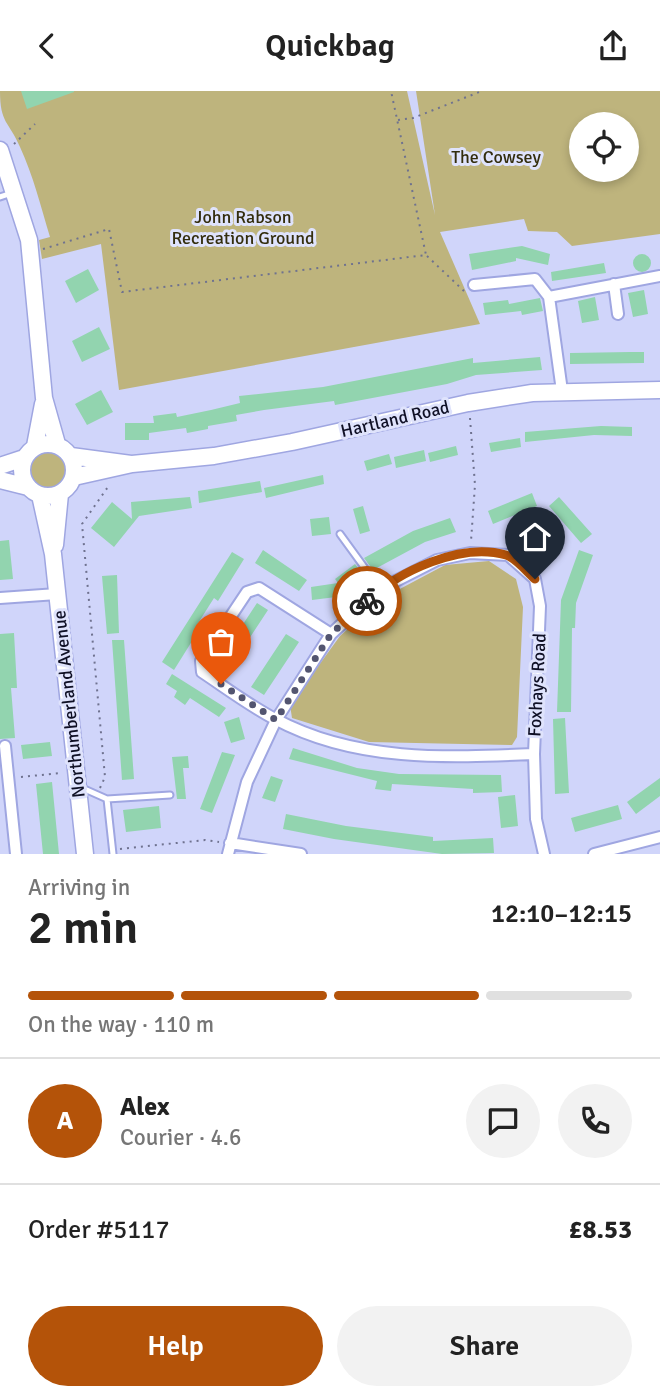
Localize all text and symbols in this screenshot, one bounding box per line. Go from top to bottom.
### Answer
text: Quickbag [265,26,395,65]
icon: back [28,27,66,65]
icon: share [594,27,632,65]
map controls [569,112,639,182]
button: locate [569,112,639,182]
park label: The Cowsey [451,146,541,168]
park label: John Rabson Recreation Ground [171,206,315,249]
street label: Hartland Road [339,396,451,442]
pin [505,507,565,579]
icon: home [516,518,554,556]
courier [332,566,402,636]
icon: bike [348,582,386,620]
street label: Northumberland Avenue [48,609,90,799]
pin [191,612,251,684]
icon: bag [202,623,240,661]
street label: Foxhays Road [523,633,551,737]
text: Arriving in [28,873,130,902]
text: 12:10–12:15 [491,898,632,930]
text: 2 min [28,900,138,956]
text: On the way · 110 m [28,1010,214,1039]
button: chat [466,1084,540,1158]
button: phone [558,1084,632,1158]
text: Alex [120,1091,170,1123]
text: A [57,1105,73,1137]
text: Courier · 4.6 [120,1123,241,1152]
text: Order #5117 [28,1214,169,1246]
text: £8.53 [568,1214,632,1246]
button: Help [28,1306,323,1386]
button: Share [337,1306,632,1386]

